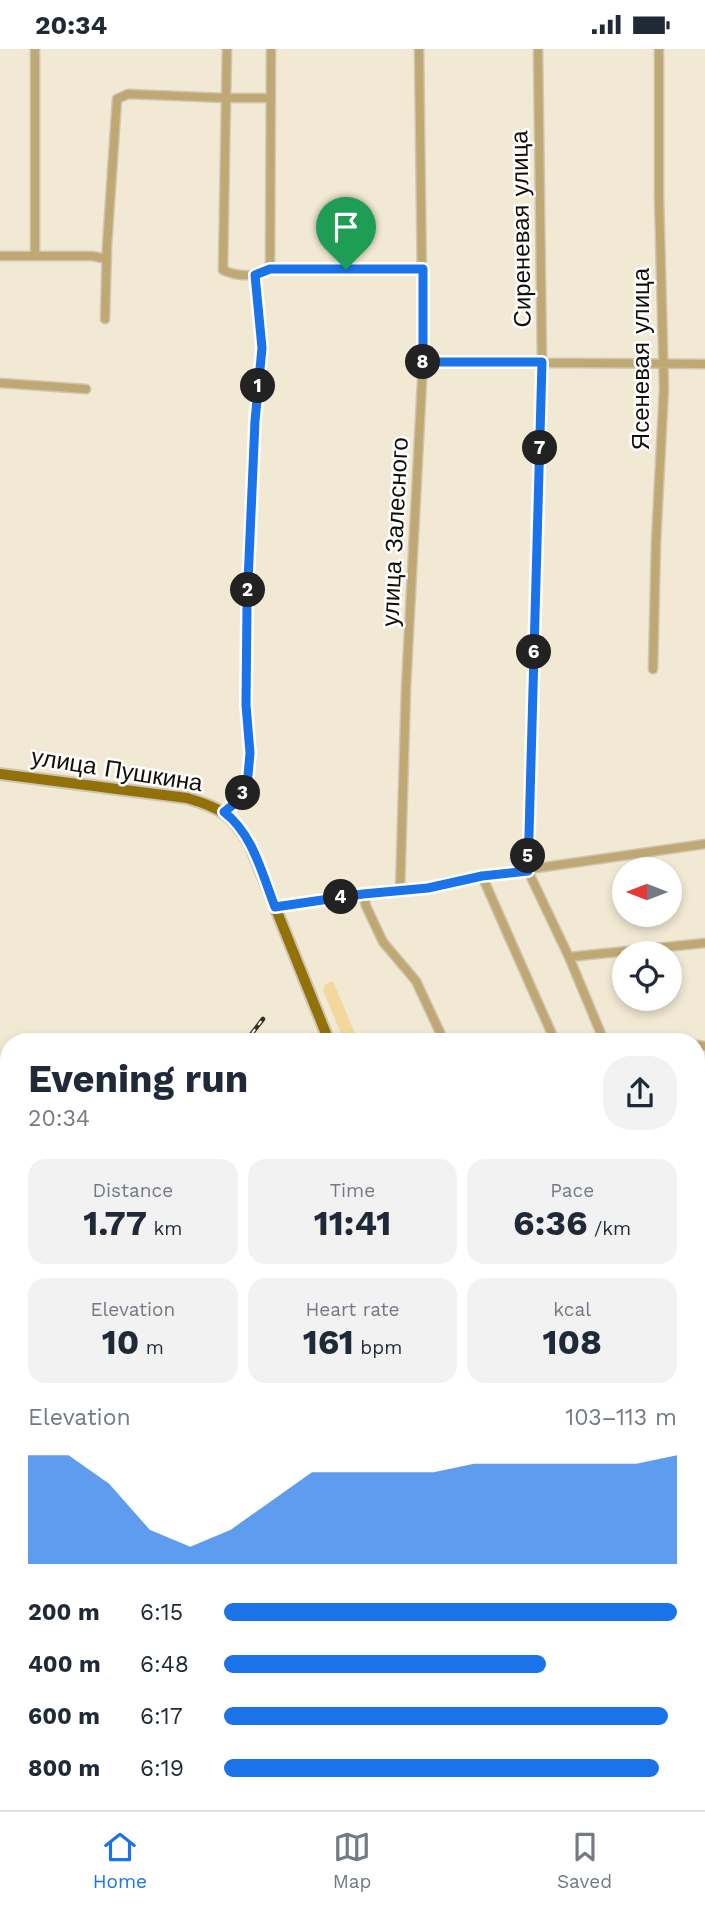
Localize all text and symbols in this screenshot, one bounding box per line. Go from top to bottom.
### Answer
text: 20:34 [35,10,107,40]
street label: Сиреневая улица [505,130,537,328]
pin [316,197,376,269]
icon: arrive [327,208,365,246]
street label: Ясеневая улица [627,267,655,450]
pin: 8 [406,345,440,379]
text: 8 [417,350,428,373]
pin: 1 [240,369,276,403]
text: 1 [253,374,262,397]
pin: 7 [522,431,558,465]
text: 7 [534,436,545,459]
street label: улица Залесного [376,437,414,627]
pin: 2 [230,573,266,607]
text: 2 [242,578,253,601]
pin: 6 [516,635,552,669]
text: 6 [528,640,539,663]
street label: улица Пушкина [29,743,205,797]
pin: 3 [226,775,260,811]
text: 3 [237,781,248,804]
pin: 5 [510,839,546,873]
text: 5 [522,844,533,867]
north arrow [612,857,682,927]
map controls [612,857,682,1011]
pin: 4 [324,879,358,915]
text: 4 [334,885,347,908]
button: locate [612,941,682,1011]
button: share [603,1056,677,1130]
text: Evening run [28,1057,248,1101]
text: 20:34 [28,1105,90,1132]
text: Distance [92,1179,173,1202]
text: Time [330,1179,375,1202]
text: Pace [550,1179,594,1202]
text: 1.77 [83,1202,147,1244]
text: 11:41 [314,1202,391,1244]
text: 6:36 [513,1202,588,1244]
text: km [147,1217,182,1240]
text: /km [588,1217,631,1240]
text: Elevation [90,1298,175,1321]
text: Heart rate [306,1298,399,1321]
text: kcal [553,1298,591,1321]
text: 10 [102,1321,139,1363]
text: 161 [303,1321,354,1363]
text: 108 [542,1321,602,1363]
text: m [139,1336,164,1359]
text: bpm [354,1336,402,1359]
text: Elevation [28,1404,131,1431]
text: 103–113 m [565,1404,677,1431]
text: 200 m [28,1599,100,1626]
text: 6:15 [140,1599,183,1626]
text: 400 m [28,1651,101,1678]
text: 6:48 [140,1651,189,1678]
text: 600 m [28,1703,100,1730]
text: 6:17 [140,1703,183,1730]
text: 800 m [28,1755,100,1782]
text: 6:19 [140,1755,184,1782]
tab: Home [93,1828,147,1893]
tab: Map [333,1828,371,1893]
tab: Saved [557,1828,612,1893]

